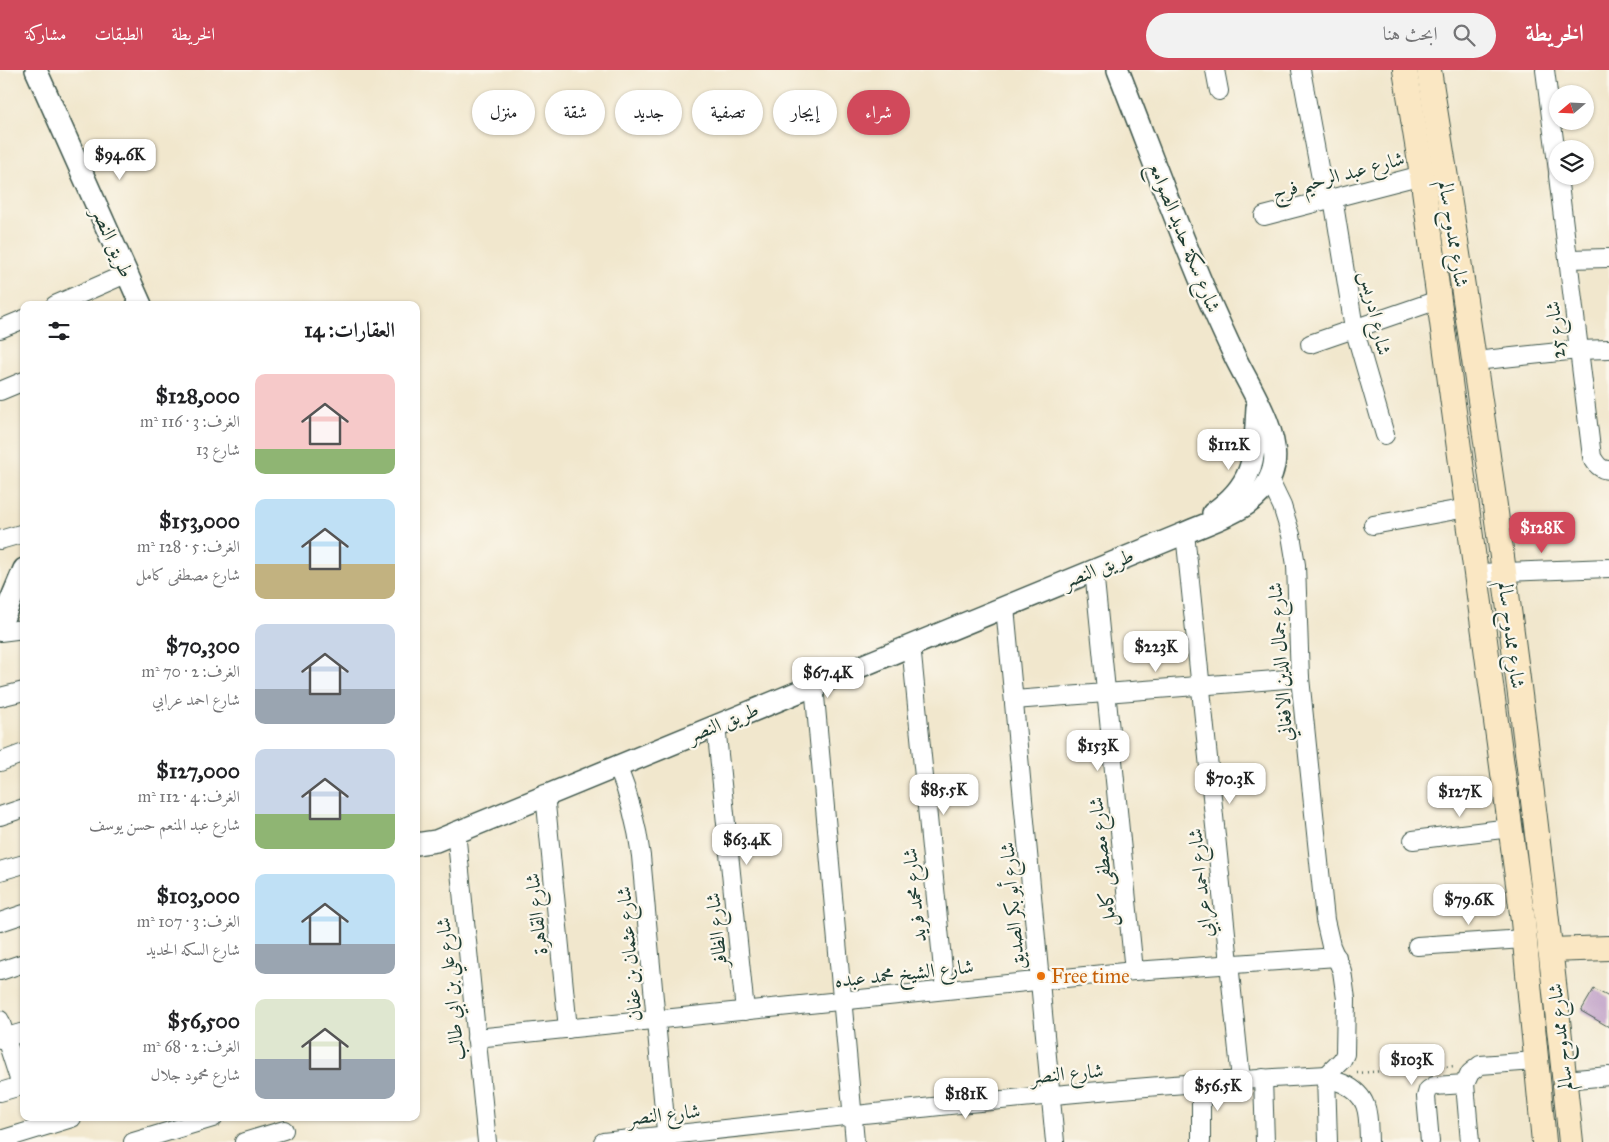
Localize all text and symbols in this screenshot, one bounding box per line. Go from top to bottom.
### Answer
search box [1146,13,1496,58]
text: الخريطة [1526,18,1584,48]
icon: search [1450,21,1478,49]
text: ابحث هنا [1383,22,1438,45]
text: مشاركة [25,23,66,45]
text: الطبقات [94,23,143,45]
text: الخريطة [171,23,215,45]
north arrow [1549,85,1594,130]
map controls [1549,85,1594,185]
chip: منزل [472,90,535,135]
chip: شقة [545,90,605,135]
chip: جديد [615,90,682,135]
chip: تصفية [692,90,763,135]
chip: إيجار [773,90,837,135]
chip: شراء [847,90,910,135]
pin: $94.6K [79,138,161,181]
button: layers [1549,140,1594,185]
text: $94.6K [95,145,145,164]
street label: شارع عبد الرحيم فرج [1269,146,1409,212]
street label: شارع سكة حديد الصوامع [1138,158,1226,318]
street label: شارع ممدوح سالم [1428,179,1474,290]
street label: طريق النصر [84,201,139,282]
street label: شارع ادريس [1349,269,1397,359]
street label: شارع 25 [1540,299,1576,360]
icon: filters [45,317,73,345]
text: العقارات: 14 [304,317,395,343]
text: $128,000 [155,383,240,409]
icon: home [295,394,355,454]
text: الغرف: 3 · 116 m² [140,412,240,431]
pin: $112K [1194,428,1264,471]
text: $112K [1208,435,1250,454]
text: شارع 13 [196,440,240,459]
text: $153,000 [159,508,240,534]
pin: $128K [1507,512,1577,554]
text: $128K [1520,518,1564,537]
icon: home [295,519,355,579]
text: الغرف: 5 · 128 m² [137,537,240,556]
street label: طريق النصر [1057,543,1138,596]
text: شارع مصطفى كامل [135,565,240,584]
street label: شارع ممدوح سالم [1488,580,1530,691]
street label: شارع جمال الدين الافغاني [1262,581,1304,742]
pin: $223K [1121,630,1191,673]
text: $70,300 [166,633,240,659]
text: $223K [1134,637,1178,656]
icon: home [295,644,355,704]
pin: $67.4K [787,656,869,699]
text: الغرف: 2 · 70 m² [141,662,240,681]
text: $67.4K [803,663,853,682]
text: شارع احمد عرابي [152,690,240,709]
street label: طريق النصر [682,697,763,750]
pin: $153K [1063,730,1133,772]
text: $153K [1078,736,1119,755]
text: $127,000 [156,758,240,784]
pin: $70.3K [1189,762,1271,805]
icon: home [295,769,355,829]
text: $70.3K [1206,769,1254,788]
pin: $85.5K [903,774,985,816]
pin: $127K [1425,776,1495,818]
text: $85.5K [920,780,968,799]
text: $127K [1438,782,1482,801]
text: الغرف: 4 · 112 m² [138,787,240,806]
street label: شارع مصطفى كامل [1083,795,1127,928]
text: شارع عبد المنعم حسن يوسف [89,815,240,834]
pin: $63.4K [706,824,788,866]
street label: شارع احمد عرابي [1182,827,1224,939]
text: $63.4K [723,830,771,849]
street label: شارع أبو بكر الصديق [992,841,1035,971]
street label: شارع محمد فريد [897,846,937,943]
street label: شارع القاهرة [520,871,558,956]
text: $103,000 [156,883,240,909]
pin: $79.6K [1428,884,1510,926]
street label: شارع عثمان بن عفان [611,885,653,1022]
text: $79.6K [1444,890,1494,909]
street label: شارع الظافر [700,891,738,971]
icon: home [295,894,355,954]
text: الغرف: 3 · 107 m² [137,912,240,931]
street label: شارع علي بن ابي طالب [431,915,477,1062]
text: شارع السكه الحديد [146,940,240,959]
street label: شارع الشيخ محمد عبده [833,954,975,998]
place label: Free time [1051,964,1130,988]
marker: Free time [1035,970,1047,982]
street label: شارع ممدوح سالم [1542,982,1584,1092]
text: $56,500 [168,1008,240,1034]
icon: home [295,1019,355,1079]
text: الغرف: 2 · 68 m² [143,1037,240,1056]
pin: $103K [1377,1044,1447,1086]
text: $103K [1391,1050,1433,1069]
street label: شارع النصر [1028,1058,1105,1094]
text: شارع محمود جلال [151,1065,240,1084]
pin: $56.5K [1177,1070,1259,1112]
text: $56.5K [1194,1076,1242,1095]
pin: $181K [931,1078,1001,1120]
text: $181K [945,1084,987,1103]
street label: شارع النصر [624,1098,702,1136]

